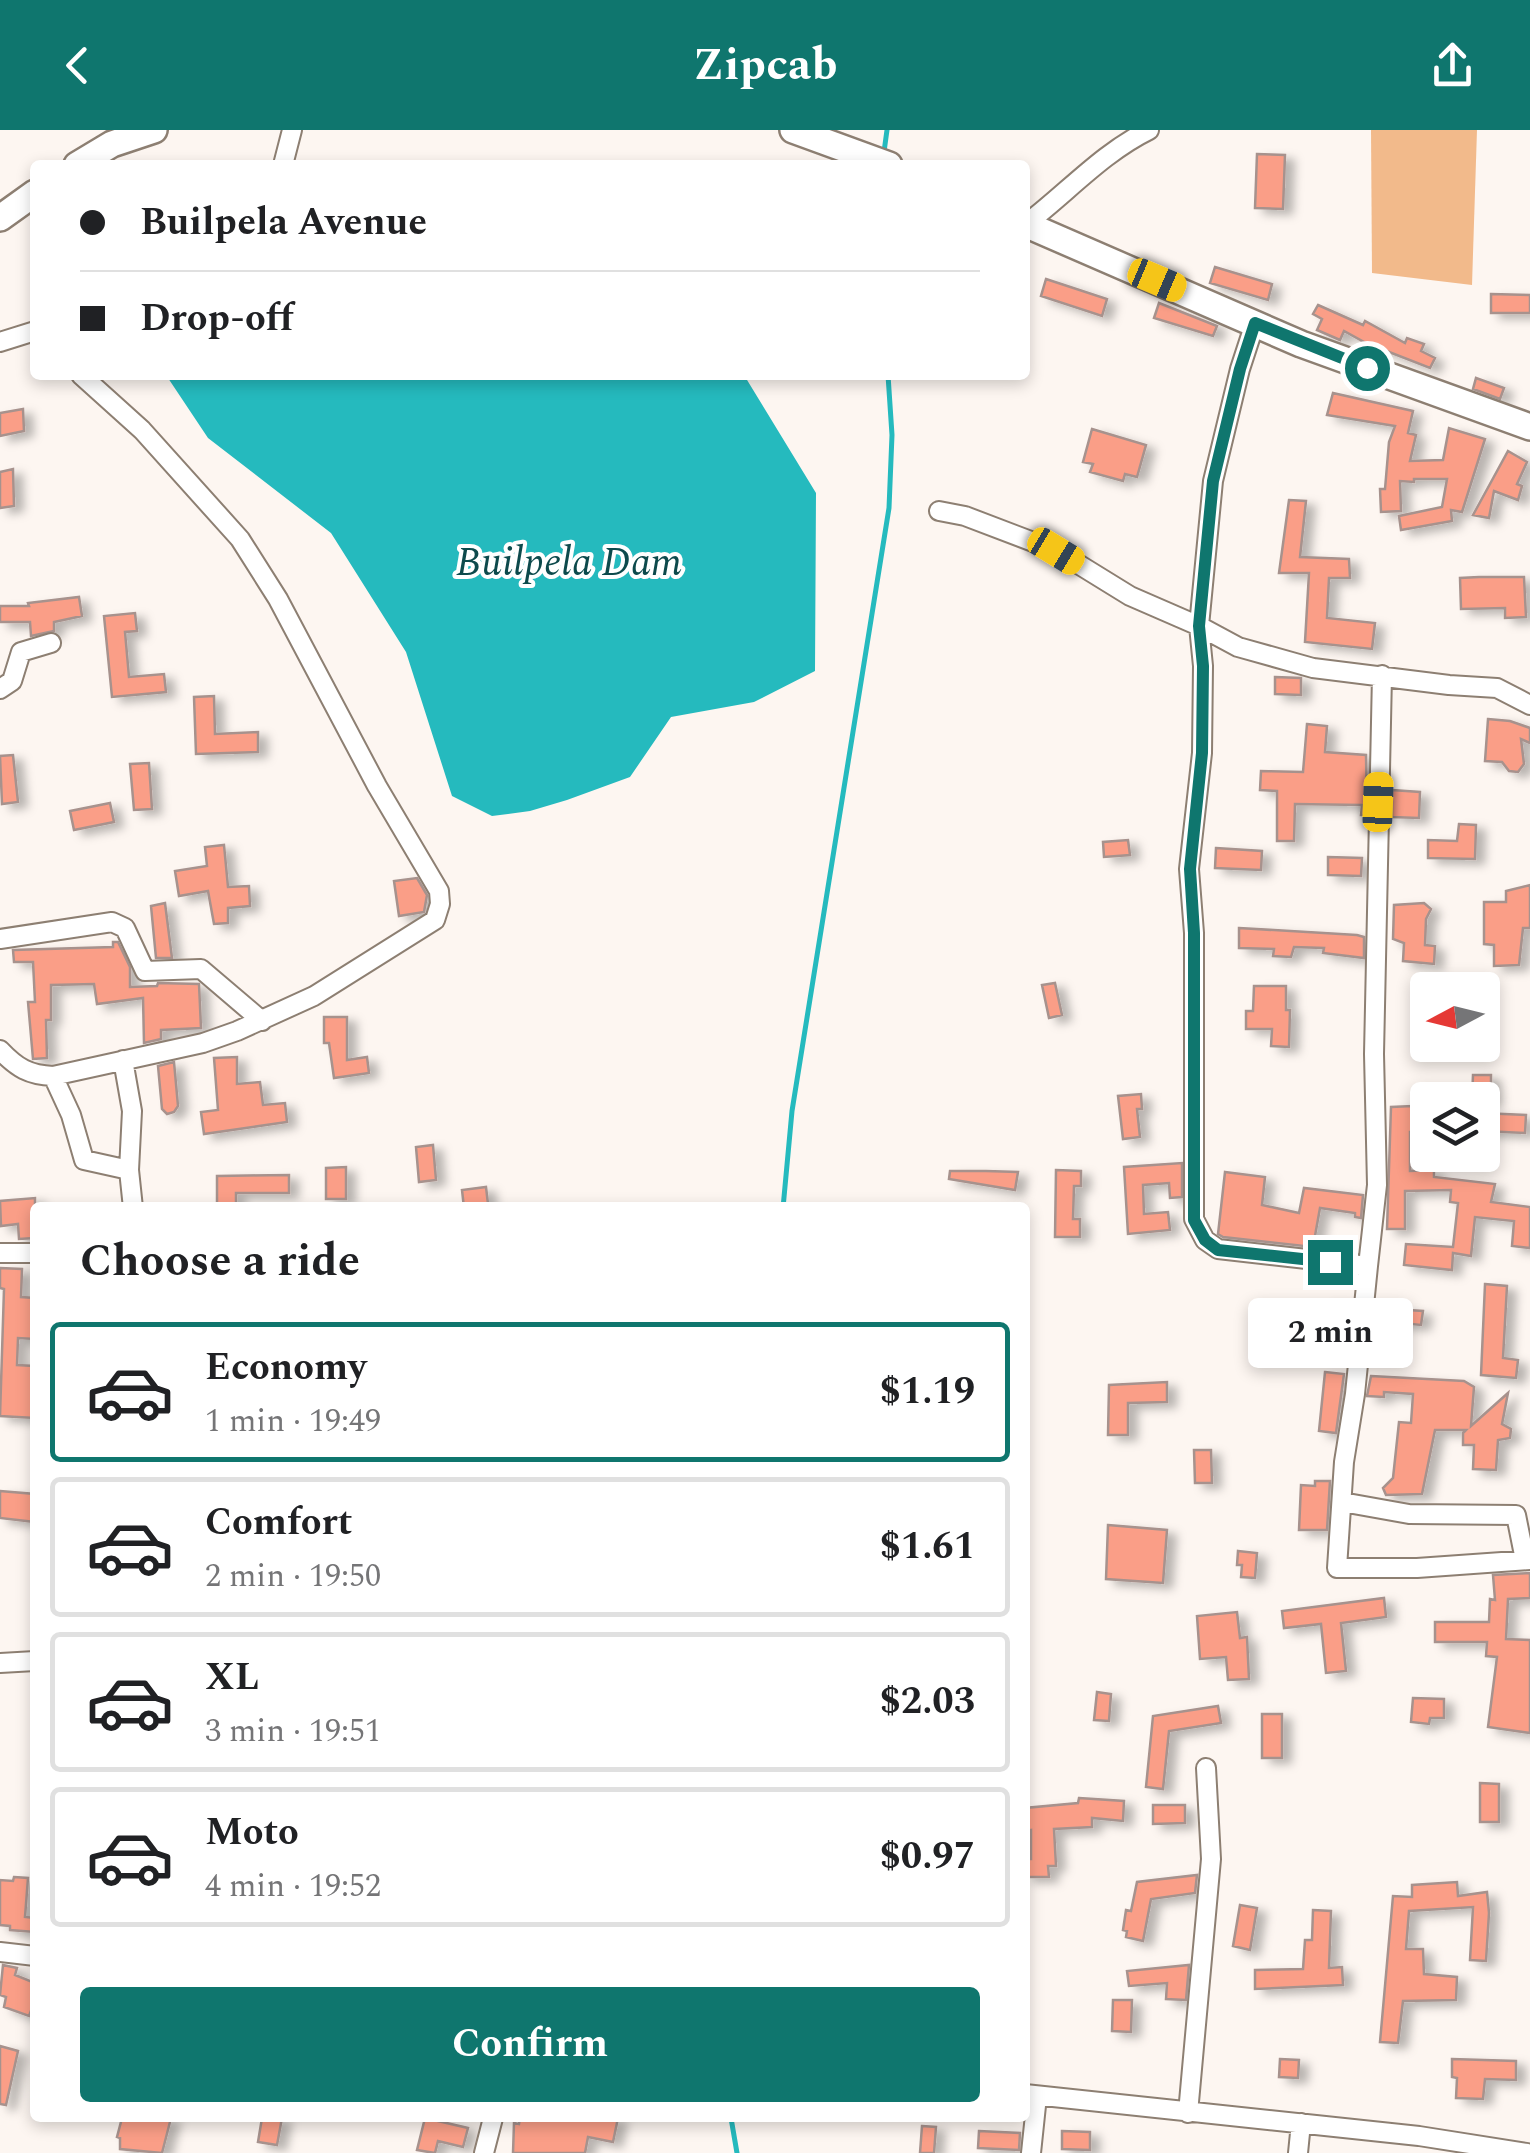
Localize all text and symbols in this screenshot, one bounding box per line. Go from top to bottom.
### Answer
text: Zipcab [693,31,837,100]
icon: back [50,38,105,93]
icon: share [1425,38,1480,93]
text: Builpela Avenue [140,194,427,252]
car [1124,254,1190,306]
text: Drop-off [140,290,294,348]
route start [1345,346,1390,391]
car [1023,523,1089,579]
water label: Builpela Dam [456,533,682,594]
car [1362,771,1394,833]
north arrow [1410,972,1500,1062]
map controls [1410,972,1500,1172]
button: layers [1410,1082,1500,1172]
text: Choose a ride [80,1227,360,1296]
route end [1308,1240,1353,1285]
callout: 2 min [1248,1297,1412,1367]
text: 2 min [1288,1308,1373,1357]
text: Economy [205,1339,366,1397]
icon: car [85,1347,175,1437]
text: $1.19 [880,1363,975,1421]
text: 1 min · 19:49 [205,1397,381,1446]
text: Comfort [205,1494,352,1552]
icon: car [85,1502,175,1592]
text: $1.61 [880,1518,975,1576]
text: 2 min · 19:50 [205,1552,381,1601]
text: XL [205,1649,259,1707]
icon: car [85,1657,175,1747]
text: $2.03 [880,1673,975,1731]
text: 3 min · 19:51 [205,1707,381,1756]
text: Moto [205,1804,299,1862]
icon: car [85,1812,175,1902]
text: $0.97 [880,1828,975,1886]
text: 4 min · 19:52 [205,1862,381,1911]
button: Confirm [80,1987,980,2102]

